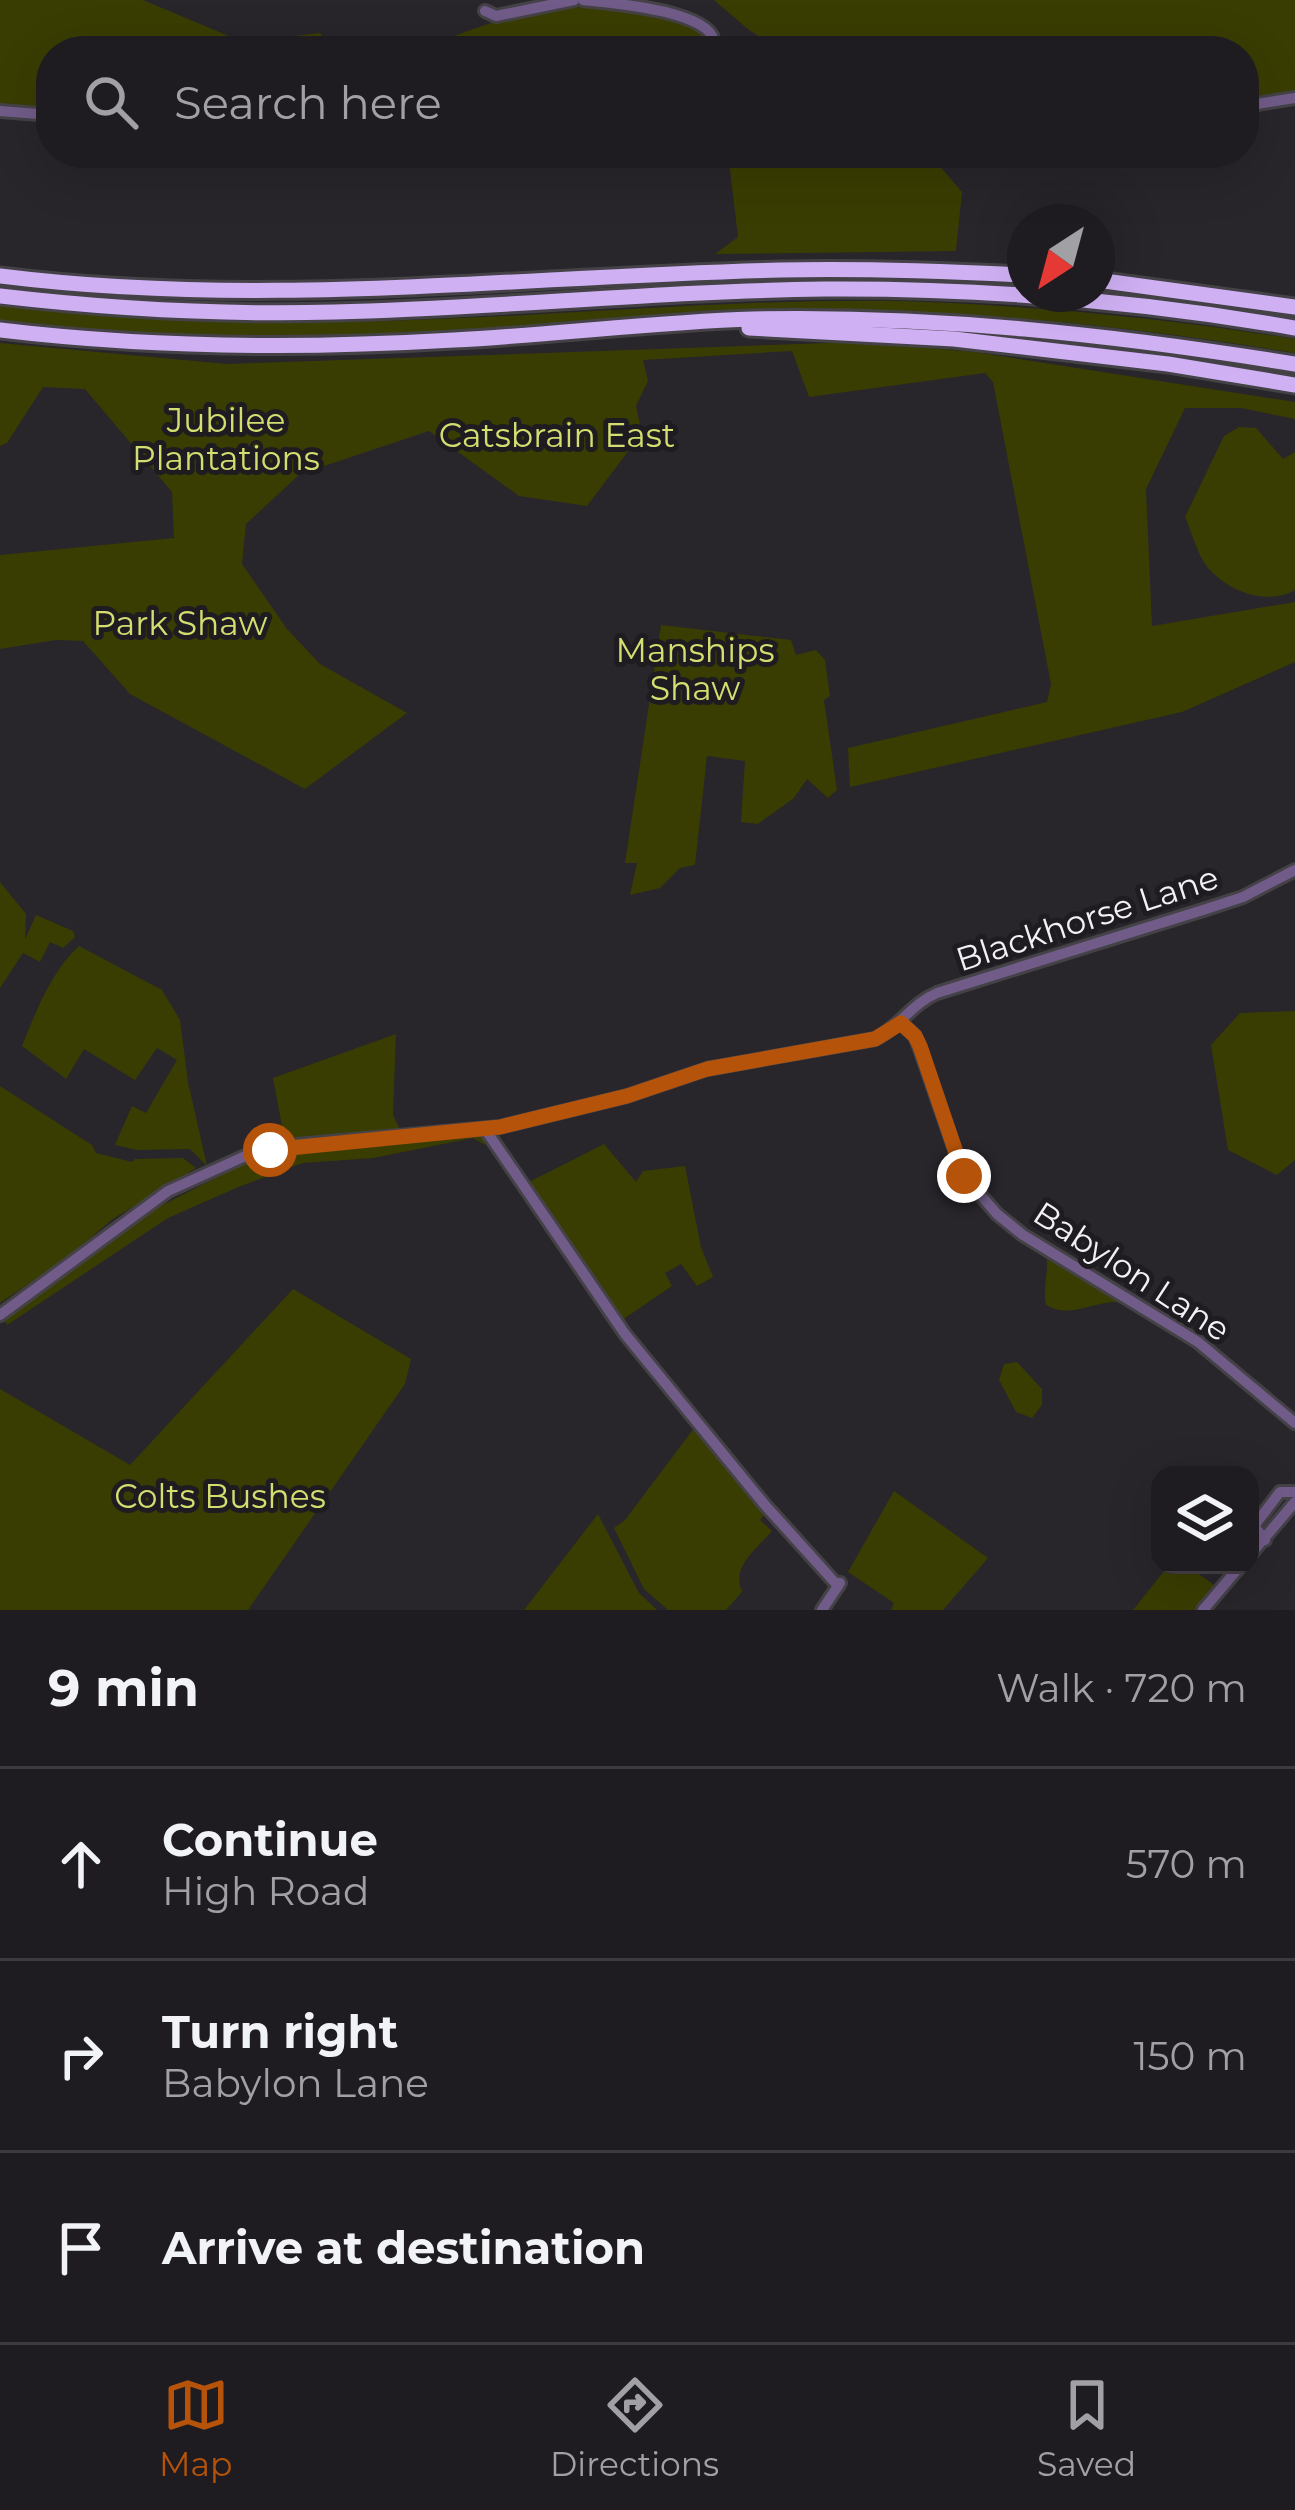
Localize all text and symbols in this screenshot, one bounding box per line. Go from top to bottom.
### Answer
search box [36,36,1259,168]
icon: search [78,69,144,135]
text: Search here [174,75,442,130]
north arrow [1007,204,1115,312]
park label: Jubilee Plantations [132,400,320,478]
park label: Catsbrain East [439,415,675,455]
park label: Park Shaw [93,603,267,643]
park label: Manships Shaw [615,630,775,708]
street label: Blackhorse Lane [951,857,1223,979]
route start [243,1123,297,1177]
route end [937,1149,991,1203]
street label: Babylon Lane [1026,1193,1238,1349]
map controls [1151,1466,1259,1574]
button: layers [1151,1466,1259,1574]
park label: Colts Bushes [114,1476,326,1516]
text: 9 min [48,1657,199,1719]
text: Walk · 720 m [996,1664,1247,1712]
text: Continue [162,1812,378,1867]
icon: ahead [48,1831,114,1897]
text: 570 m [1126,1840,1247,1888]
text: High Road [162,1867,369,1915]
text: Turn right [162,2004,398,2059]
icon: right [48,2023,114,2089]
text: 150 m [1133,2032,1247,2080]
text: Babylon Lane [162,2059,429,2107]
icon: arrive [48,2215,114,2281]
text: Arrive at destination [162,2220,645,2275]
tab: Map [159,2372,232,2484]
tab: Directions [550,2372,719,2484]
tab: Saved [1037,2372,1136,2484]

